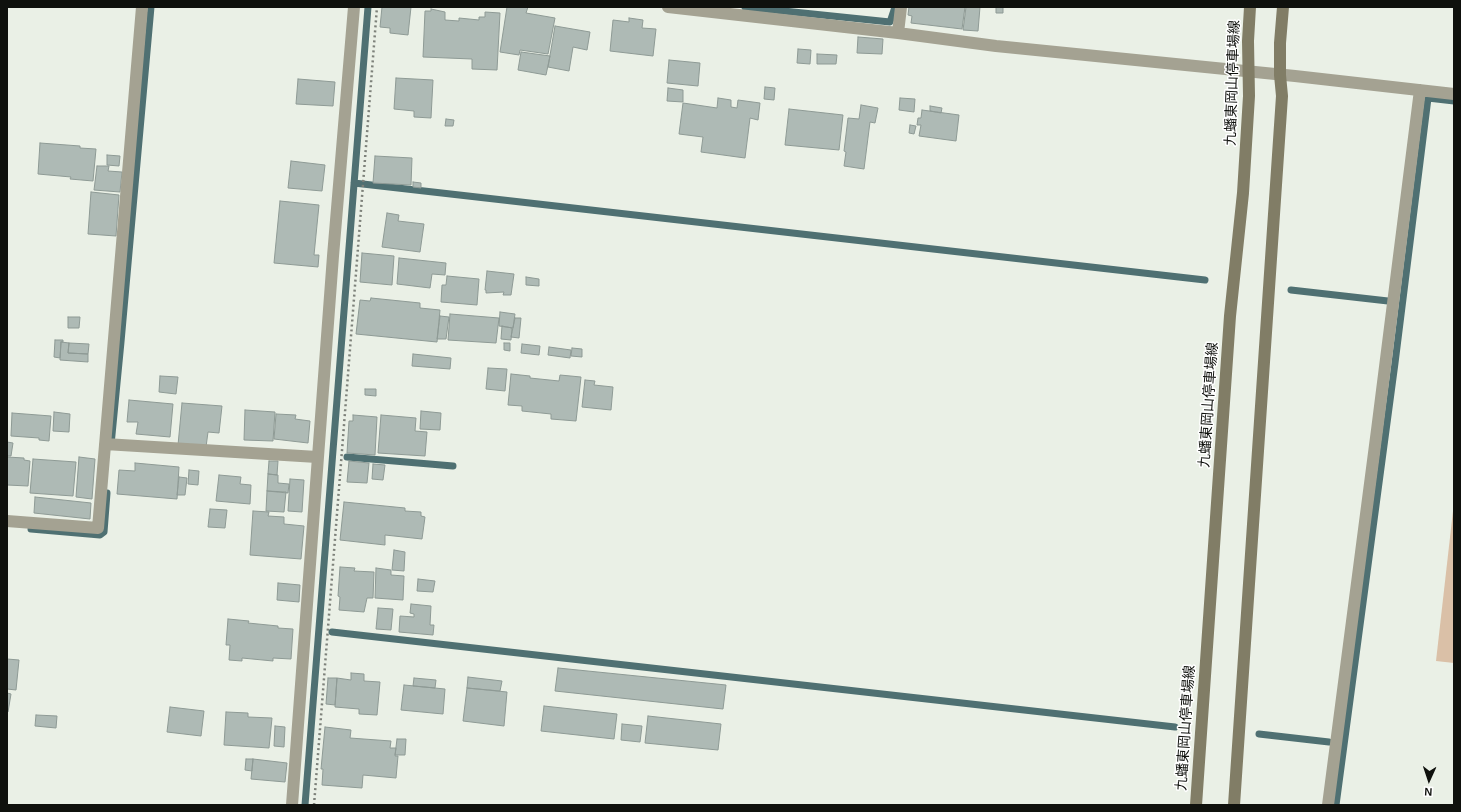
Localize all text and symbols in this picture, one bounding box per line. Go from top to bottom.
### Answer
street label: 九蟠東岡山停車場線 [1222,20,1244,146]
street label: 九蟠東岡山停車場線 [1196,342,1222,468]
street label: 九蟠東岡山停車場線 [1173,665,1199,791]
north arrow [1409,760,1449,800]
text: N [1424,786,1433,798]

